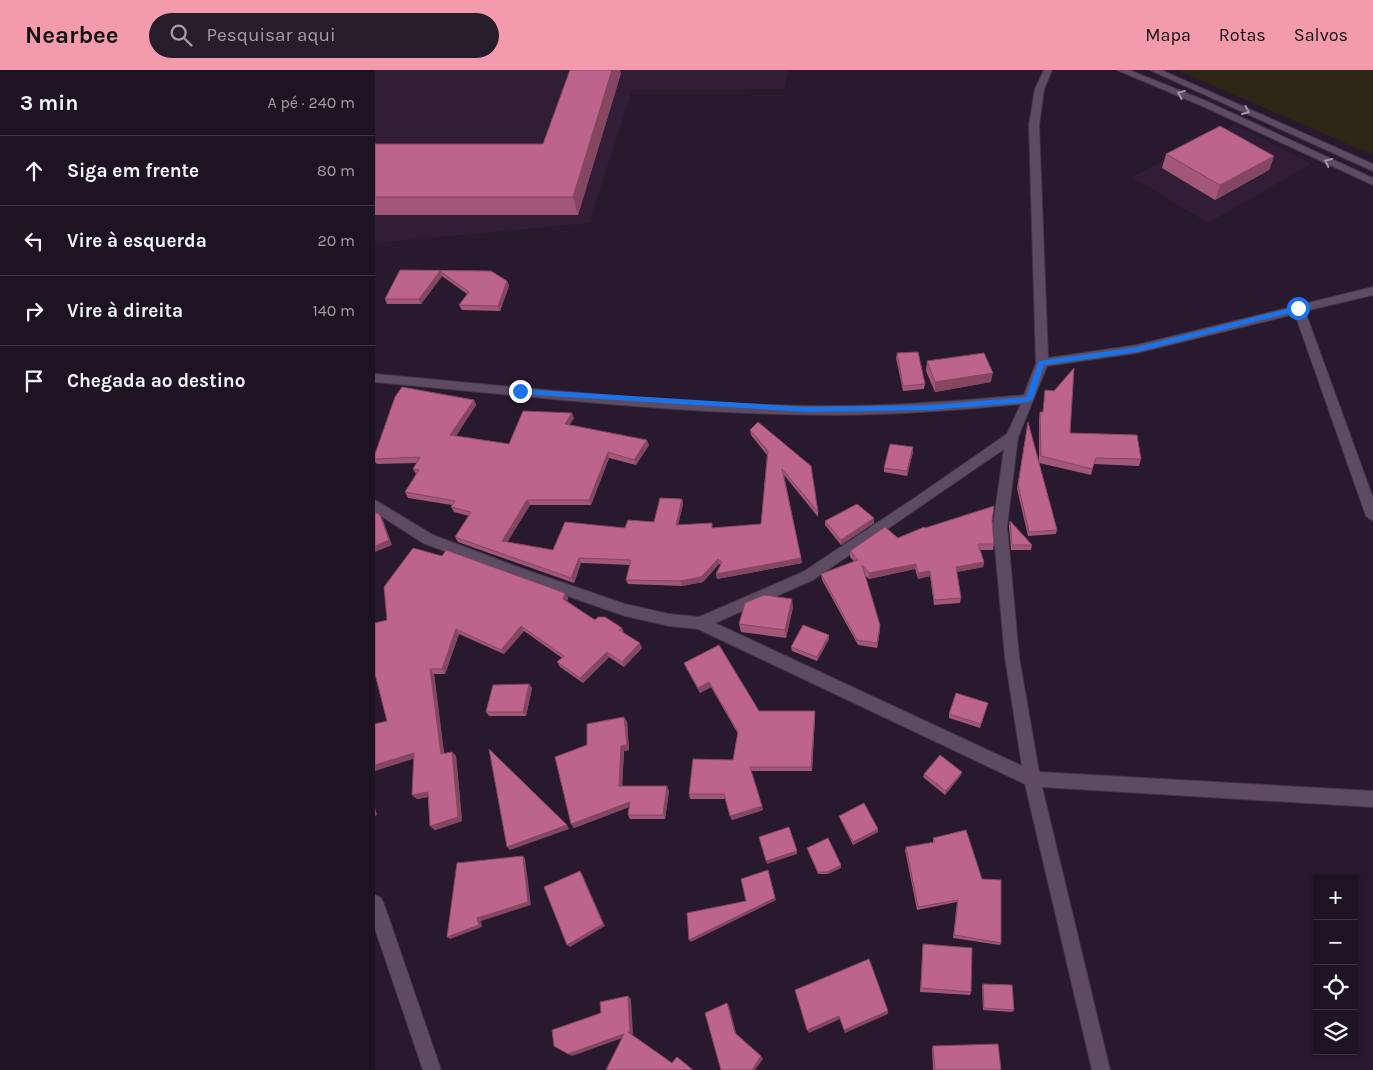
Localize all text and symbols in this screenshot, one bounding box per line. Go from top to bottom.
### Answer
search box [149,13,499,58]
text: Nearbee [25,21,119,49]
icon: search [167,21,195,49]
text: Pesquisar aqui [207,24,336,46]
text: Mapa [1145,24,1191,46]
text: Rotas [1219,24,1266,46]
text: Salvos [1294,24,1348,46]
one-way arrow [1177,90,1186,101]
text: 3 min [20,91,78,115]
text: A pé · 240 m [268,93,355,112]
one-way arrow [1241,105,1250,116]
icon: ahead [20,157,48,185]
one-way arrow [1324,158,1333,168]
text: Siga em frente [67,160,199,182]
text: 80 m [317,161,355,180]
icon: left [20,227,48,255]
text: Vire à esquerda [67,230,207,252]
text: 20 m [317,231,355,250]
icon: right [20,297,48,325]
route start [1287,297,1310,320]
text: Vire à direita [67,300,183,322]
text: 140 m [313,301,355,320]
icon: arrive [20,367,48,395]
text: Chegada ao destino [67,370,245,392]
route end [509,380,532,403]
map controls [1313,875,1358,1055]
button: + [1313,875,1358,920]
button: − [1313,920,1358,965]
button: locate [1313,965,1358,1010]
button: layers [1313,1010,1358,1055]

